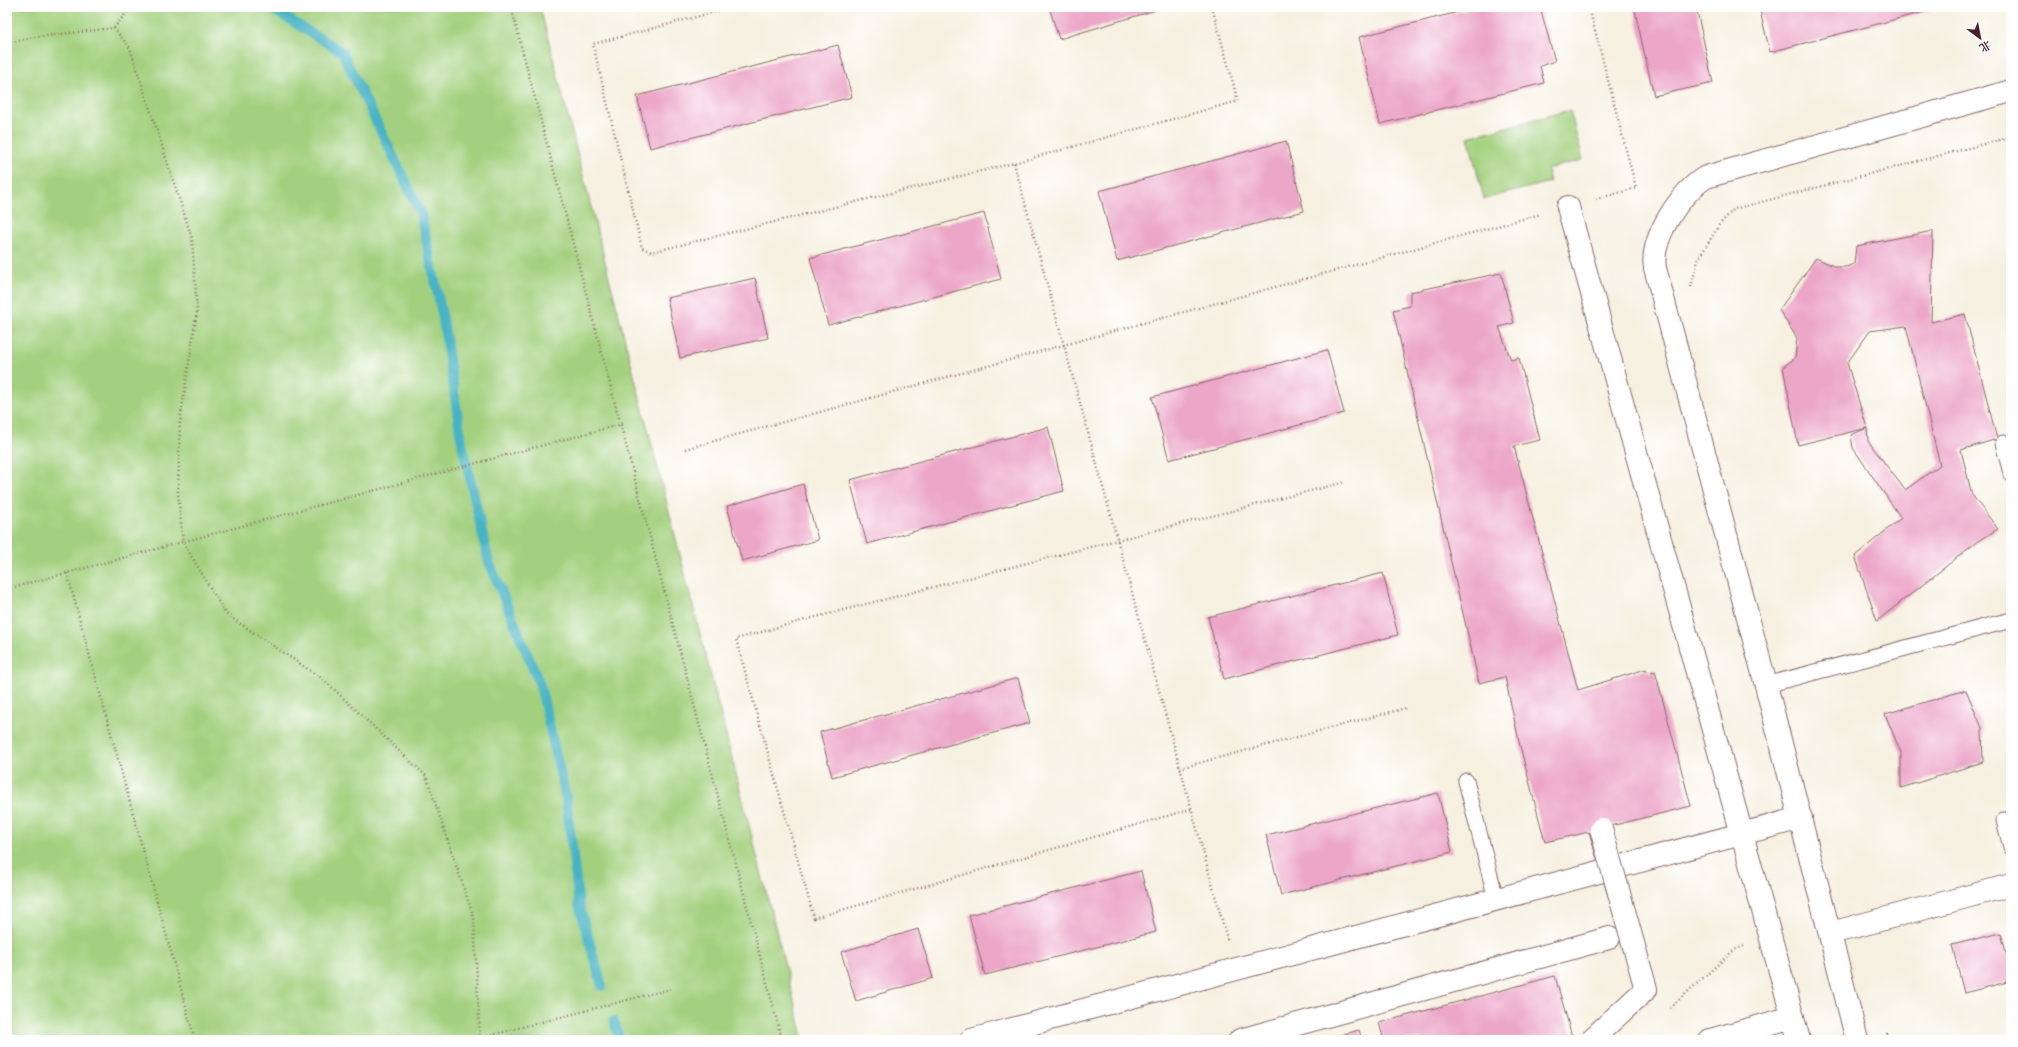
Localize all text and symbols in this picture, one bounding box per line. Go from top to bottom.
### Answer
north arrow [1960,18,2000,58]
text: 北 [1977,38,1993,54]

